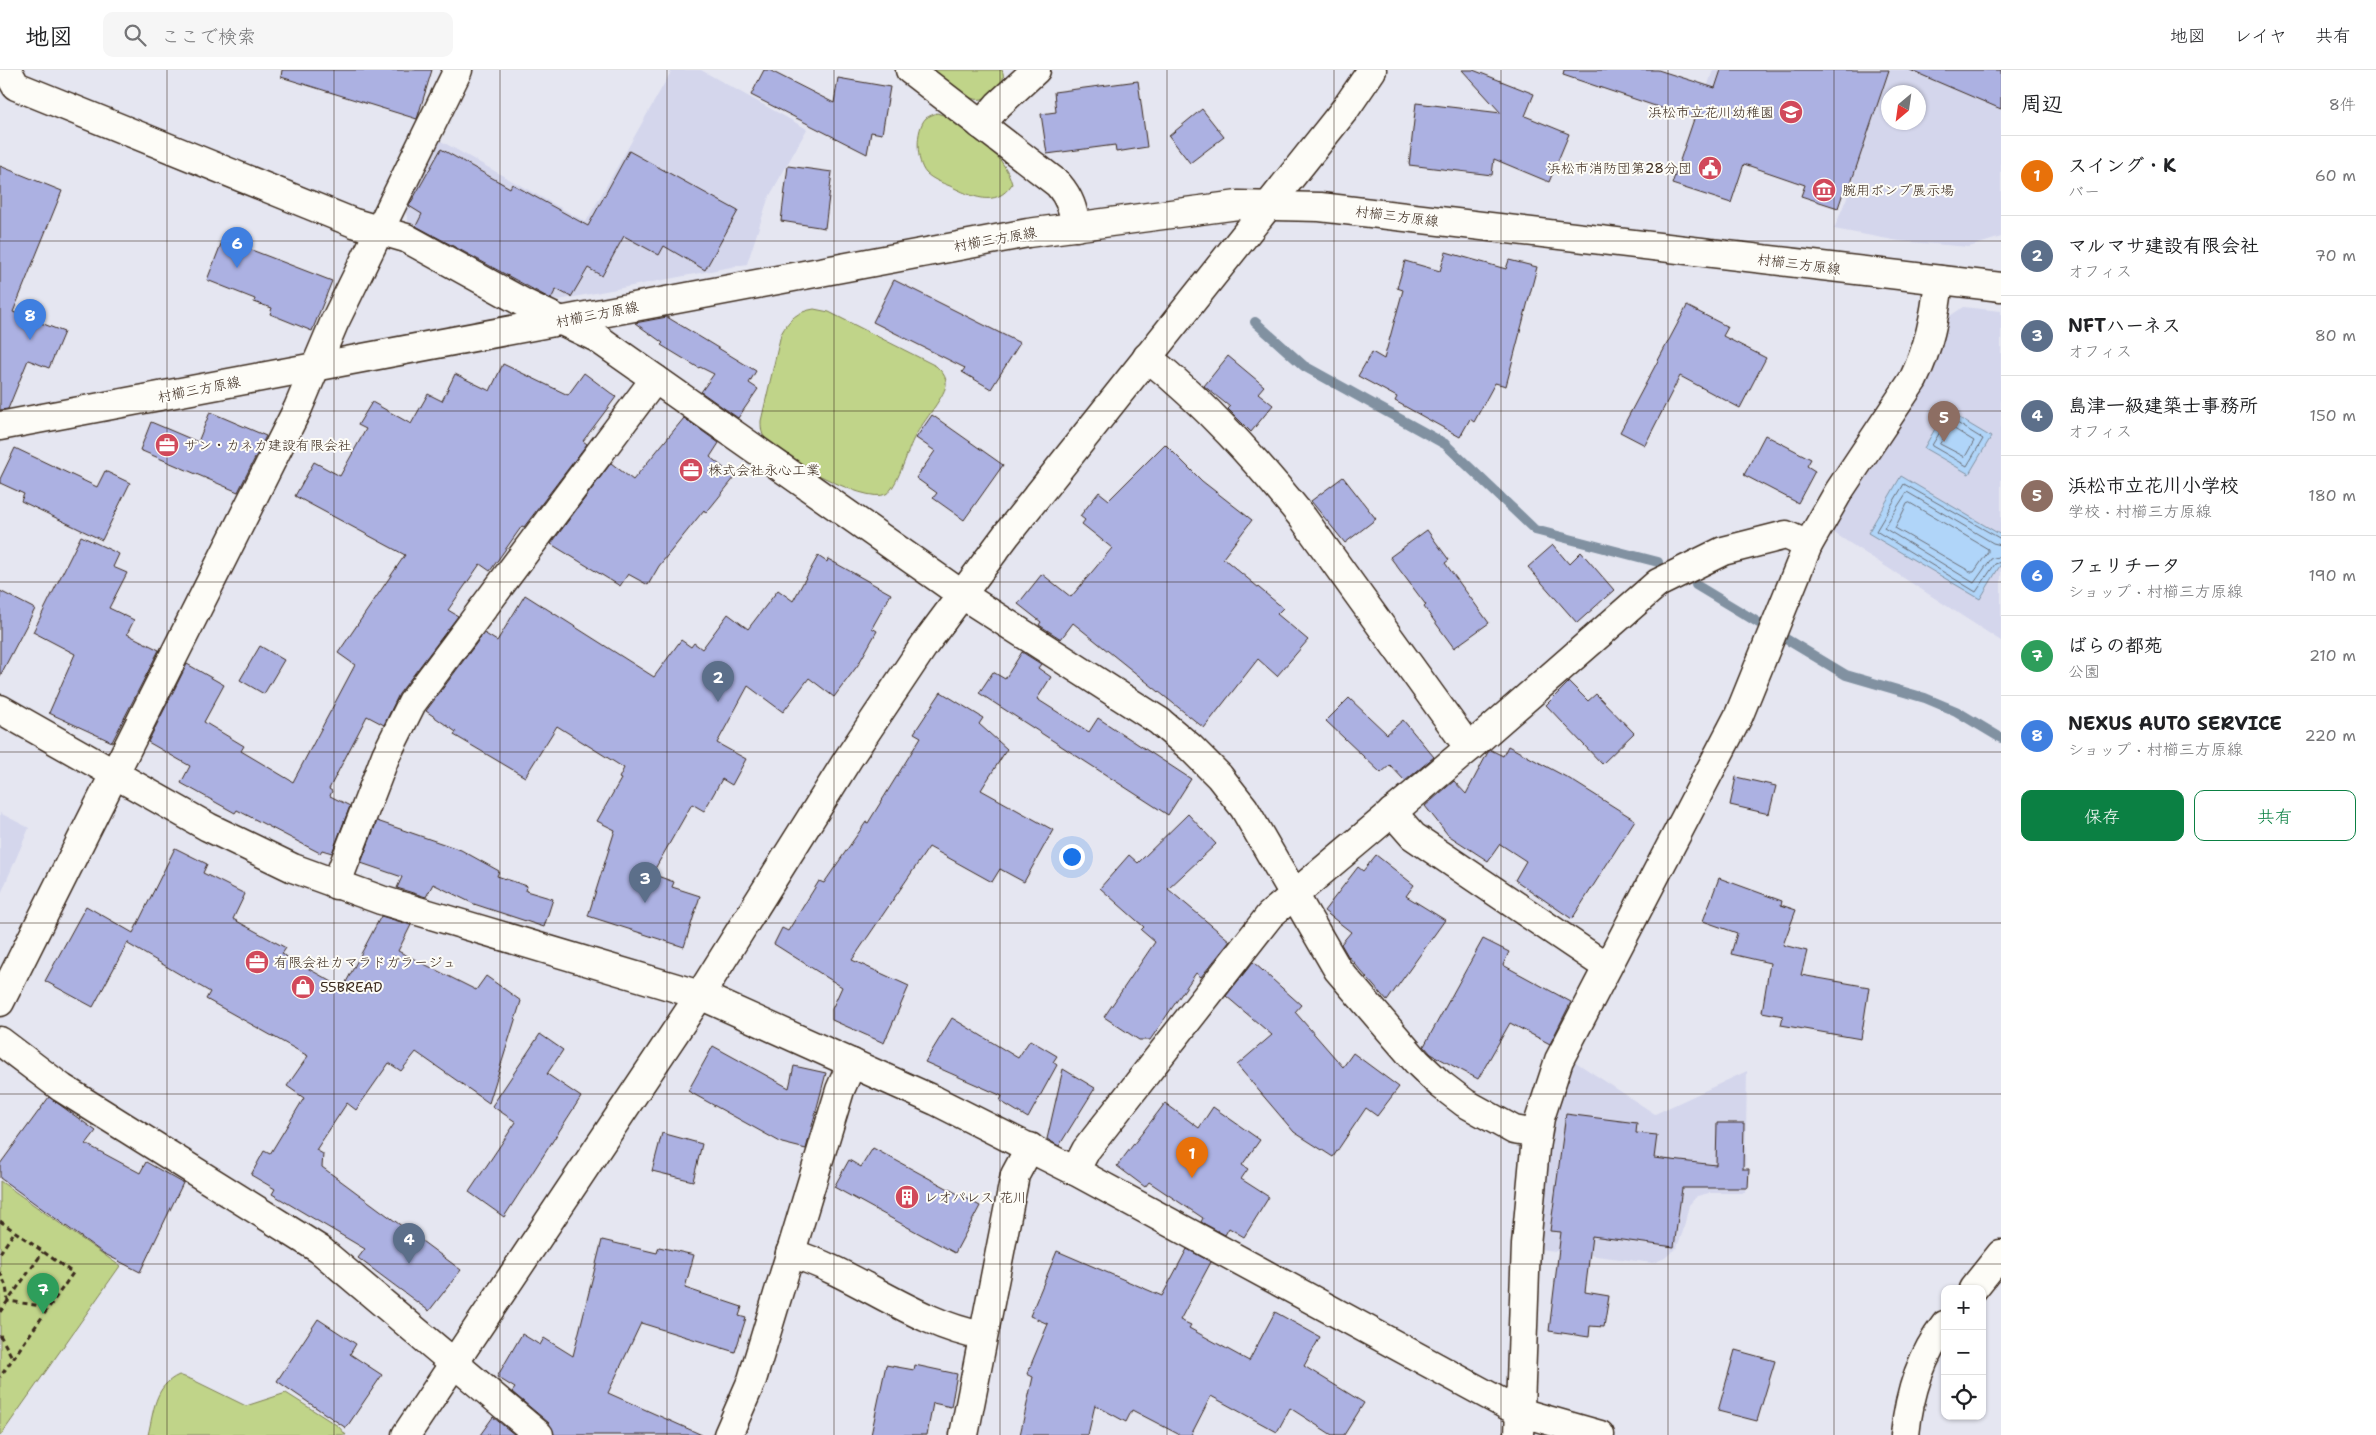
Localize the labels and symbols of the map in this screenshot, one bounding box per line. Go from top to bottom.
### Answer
north arrow [1881,85,1926,130]
school or university icon: 浜松市立花川幼稚園 [1778,99,1804,125]
place label: 浜松市立花川幼稚園 [1648,103,1774,121]
public building icon: 浜松市消防団第28分団 [1697,155,1723,181]
place label: 浜松市消防団第28分団 [1547,159,1692,177]
museum icon: 腕用ポンプ展示場 [1811,177,1837,203]
place label: 腕用ポンプ展示場 [1842,181,1954,199]
street label: 村櫛三方原線 [1354,202,1440,230]
street label: 村櫛三方原線 [952,223,1038,255]
pin: 6 [221,227,253,268]
street label: 村櫛三方原線 [1756,250,1842,278]
street label: 村櫛三方原線 [554,297,640,331]
pin: 8 [14,299,46,340]
street label: 村櫛三方原線 [156,372,242,406]
pin: 5 [1928,401,1960,442]
office icon: サン・カネカ建設有限会社 [154,432,180,458]
place label: サン・カネカ建設有限会社 [184,436,352,454]
office icon: 株式会社永心工業 [678,457,704,483]
place label: 株式会社永心工業 [708,461,820,479]
pin: 2 [702,661,734,702]
your location [1059,844,1085,870]
pin: 3 [629,862,661,903]
office icon: 有限会社カマラドガラージュ [244,949,270,975]
place label: 有限会社カマラドガラージュ [274,953,456,971]
shop icon: 55BREAD [290,974,316,1000]
place label: 55BREAD [320,978,383,996]
pin: 1 [1176,1137,1208,1178]
building icon: レオパレス 花川 [894,1184,920,1210]
place label: レオパレス 花川 [924,1188,1027,1206]
pin: 4 [393,1223,425,1264]
pin: 7 [27,1273,59,1314]

